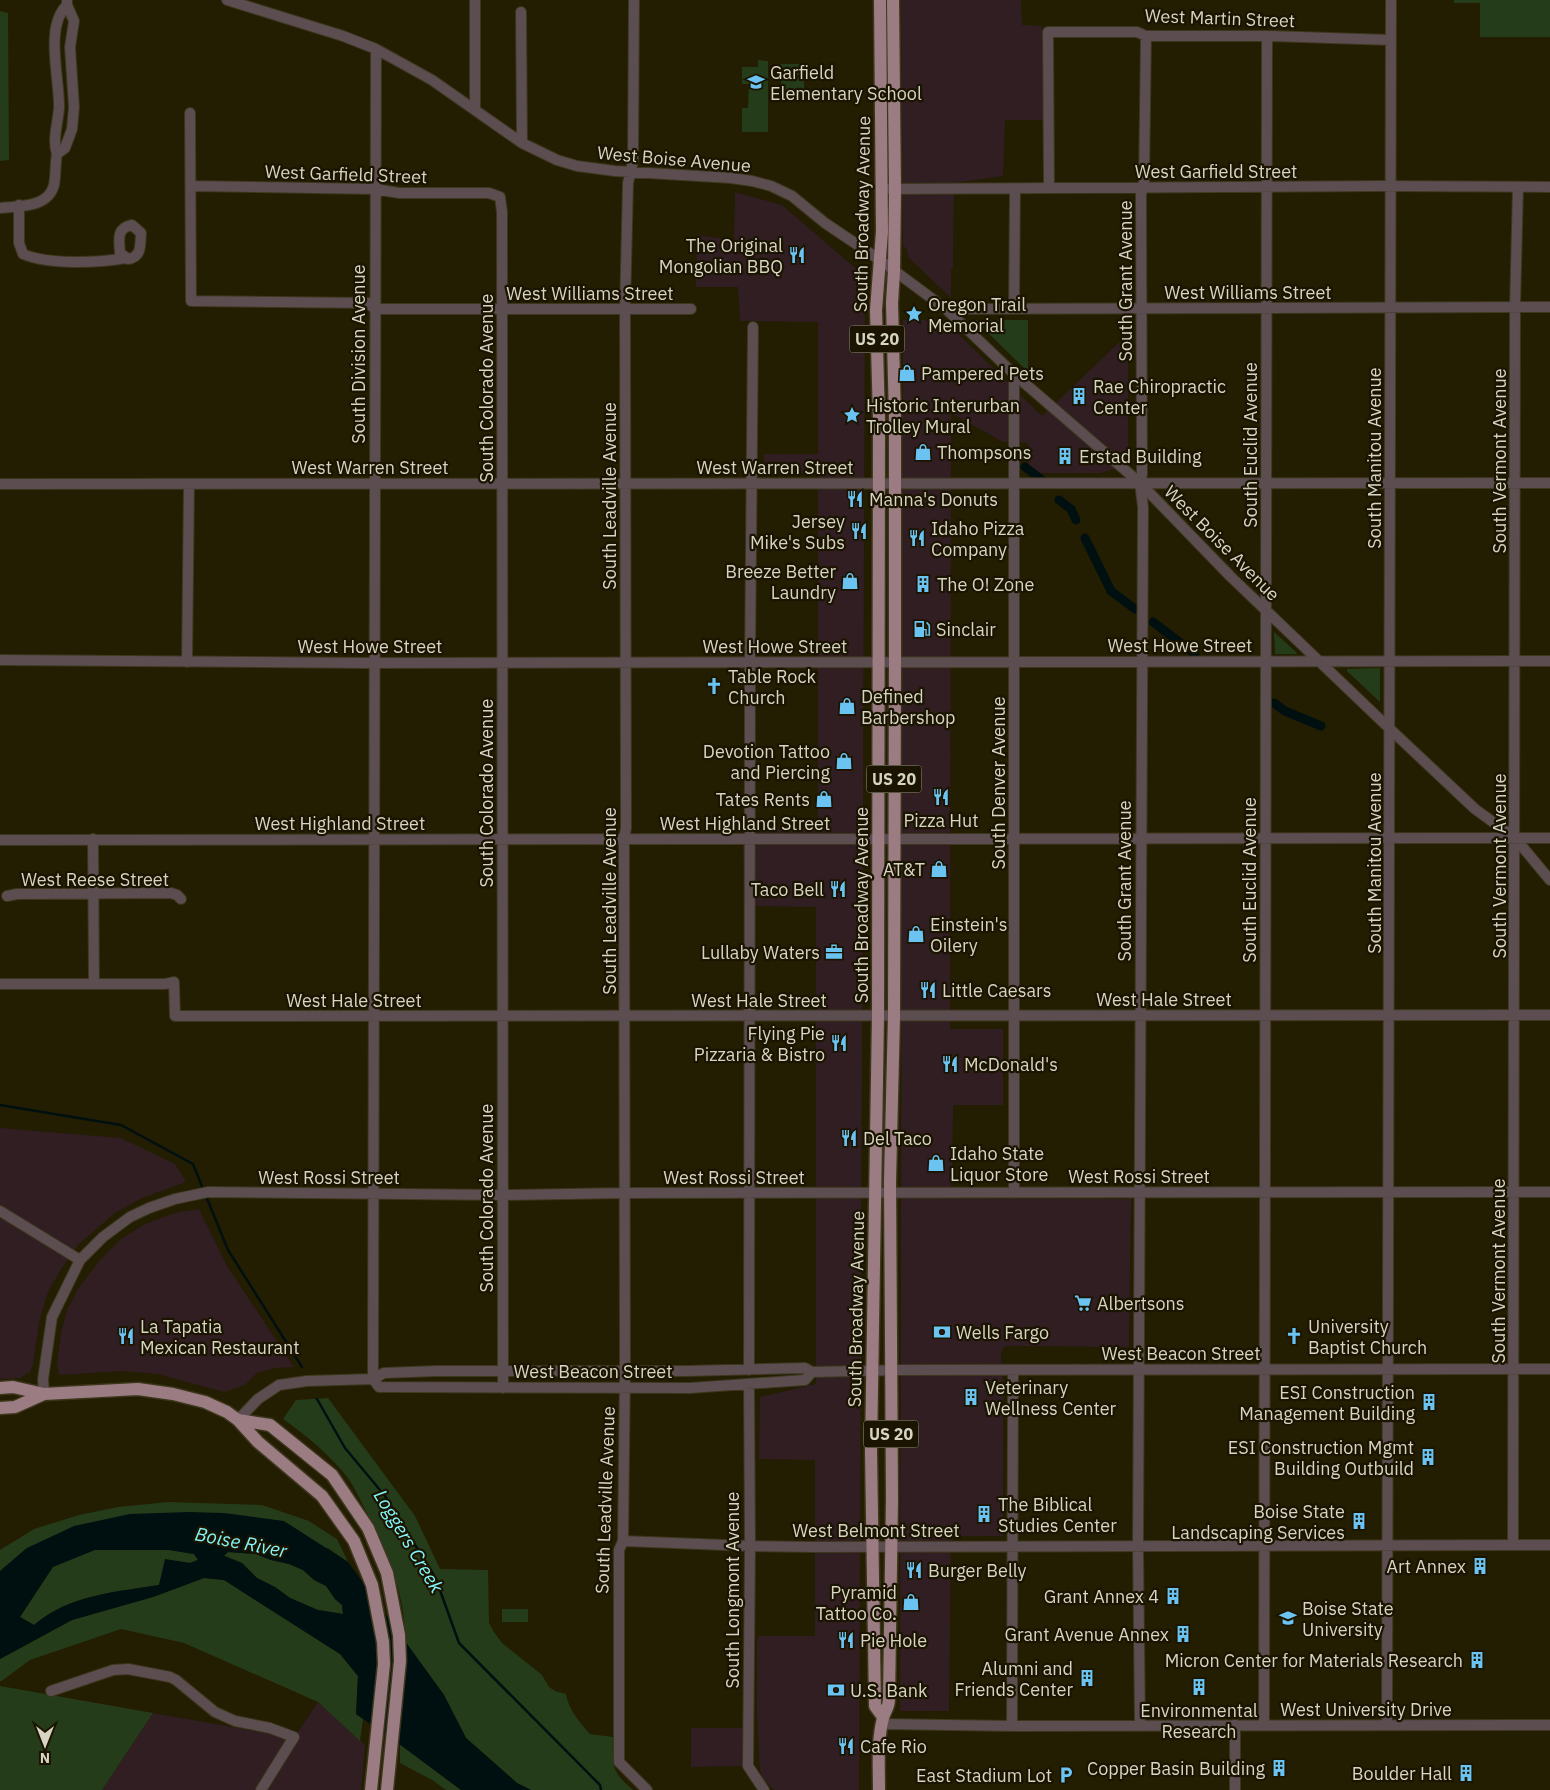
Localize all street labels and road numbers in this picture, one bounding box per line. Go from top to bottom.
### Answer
street label: West Martin Street [1144,4,1296,32]
street label: South Broadway Avenue [849,115,875,312]
street label: West Boise Avenue [596,141,752,177]
street label: West Garfield Street [264,160,428,188]
street label: West Garfield Street [1135,160,1297,183]
street label: South Grant Avenue [1114,200,1137,362]
street label: South Division Avenue [347,264,370,444]
street label: West Williams Street [1164,281,1332,304]
street label: West Williams Street [506,282,674,305]
street label: South Colorado Avenue [475,293,498,482]
road number: US 20 [850,326,904,352]
street label: South Euclid Avenue [1239,362,1262,528]
street label: South Manitou Avenue [1363,367,1386,549]
street label: South Vermont Avenue [1488,368,1511,554]
street label: South Leadville Avenue [598,402,621,590]
street label: West Warren Street [291,456,449,479]
street label: West Warren Street [696,456,854,479]
street label: West Boise Avenue [1159,480,1285,606]
street label: West Howe Street [1108,634,1252,657]
street label: West Howe Street [298,635,442,658]
street label: West Howe Street [703,635,847,658]
street label: South Denver Avenue [987,696,1010,870]
street label: South Colorado Avenue [475,698,498,887]
road number: US 20 [866,766,922,792]
street label: South Manitou Avenue [1363,772,1386,954]
street label: South Vermont Avenue [1488,773,1511,959]
street label: South Euclid Avenue [1238,797,1261,963]
street label: South Grant Avenue [1113,800,1136,962]
street label: South Leadville Avenue [598,807,621,995]
street label: South Broadway Avenue [850,807,873,1003]
street label: West Highland Street [255,812,425,835]
street label: West Highland Street [660,812,830,835]
street label: West Reese Street [21,868,169,891]
street label: West Hale Street [1096,988,1232,1011]
street label: West Hale Street [286,989,422,1012]
street label: West Hale Street [691,989,827,1012]
street label: South Colorado Avenue [475,1103,498,1292]
street label: West Rossi Street [1068,1165,1210,1188]
street label: West Rossi Street [258,1166,400,1189]
street label: West Rossi Street [663,1166,805,1189]
street label: South Vermont Avenue [1487,1178,1510,1364]
street label: South Broadway Avenue [843,1210,869,1407]
street label: West Beacon Street [1102,1342,1260,1365]
street label: West Beacon Street [514,1360,672,1383]
street label: South Leadville Avenue [590,1406,620,1594]
road number: US 20 [864,1420,918,1448]
street label: South Longmont Avenue [721,1491,744,1688]
street label: West Belmont Street [792,1519,960,1542]
street label: West University Drive [1280,1698,1452,1721]

